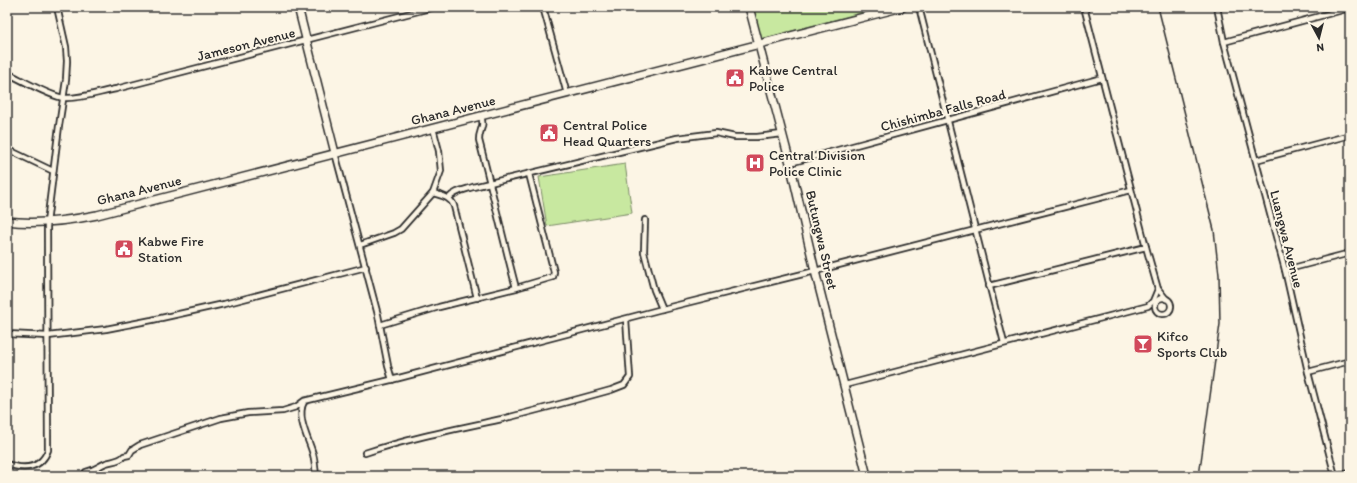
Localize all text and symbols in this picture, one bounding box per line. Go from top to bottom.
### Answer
north arrow [1299,18,1339,58]
street label: Jameson Avenue [195,24,297,65]
text: N [1316,41,1325,54]
place label: Kabwe Central Police [749,62,837,95]
public building icon: Kabwe Central Police [724,67,746,89]
street label: Chishimba Falls Road [879,86,1008,135]
street label: Ghana Avenue [409,92,497,129]
place label: Central Police Head Quarters [563,117,651,150]
public building icon: Central Police Head Quarters [538,122,560,144]
place label: Central Division Police Clinic [769,147,865,180]
hospital icon: Central Division Police Clinic [744,152,766,174]
street label: Ghana Avenue [95,172,183,209]
street label: Luangwa Avenue [1266,188,1307,290]
street label: Butungwa Street [802,189,841,291]
place label: Kabwe Fire Station [138,233,204,266]
public building icon: Kabwe Fire Station [113,238,135,260]
place label: Kifco Sports Club [1157,328,1227,361]
bar icon: Kifco Sports Club [1132,333,1154,355]

